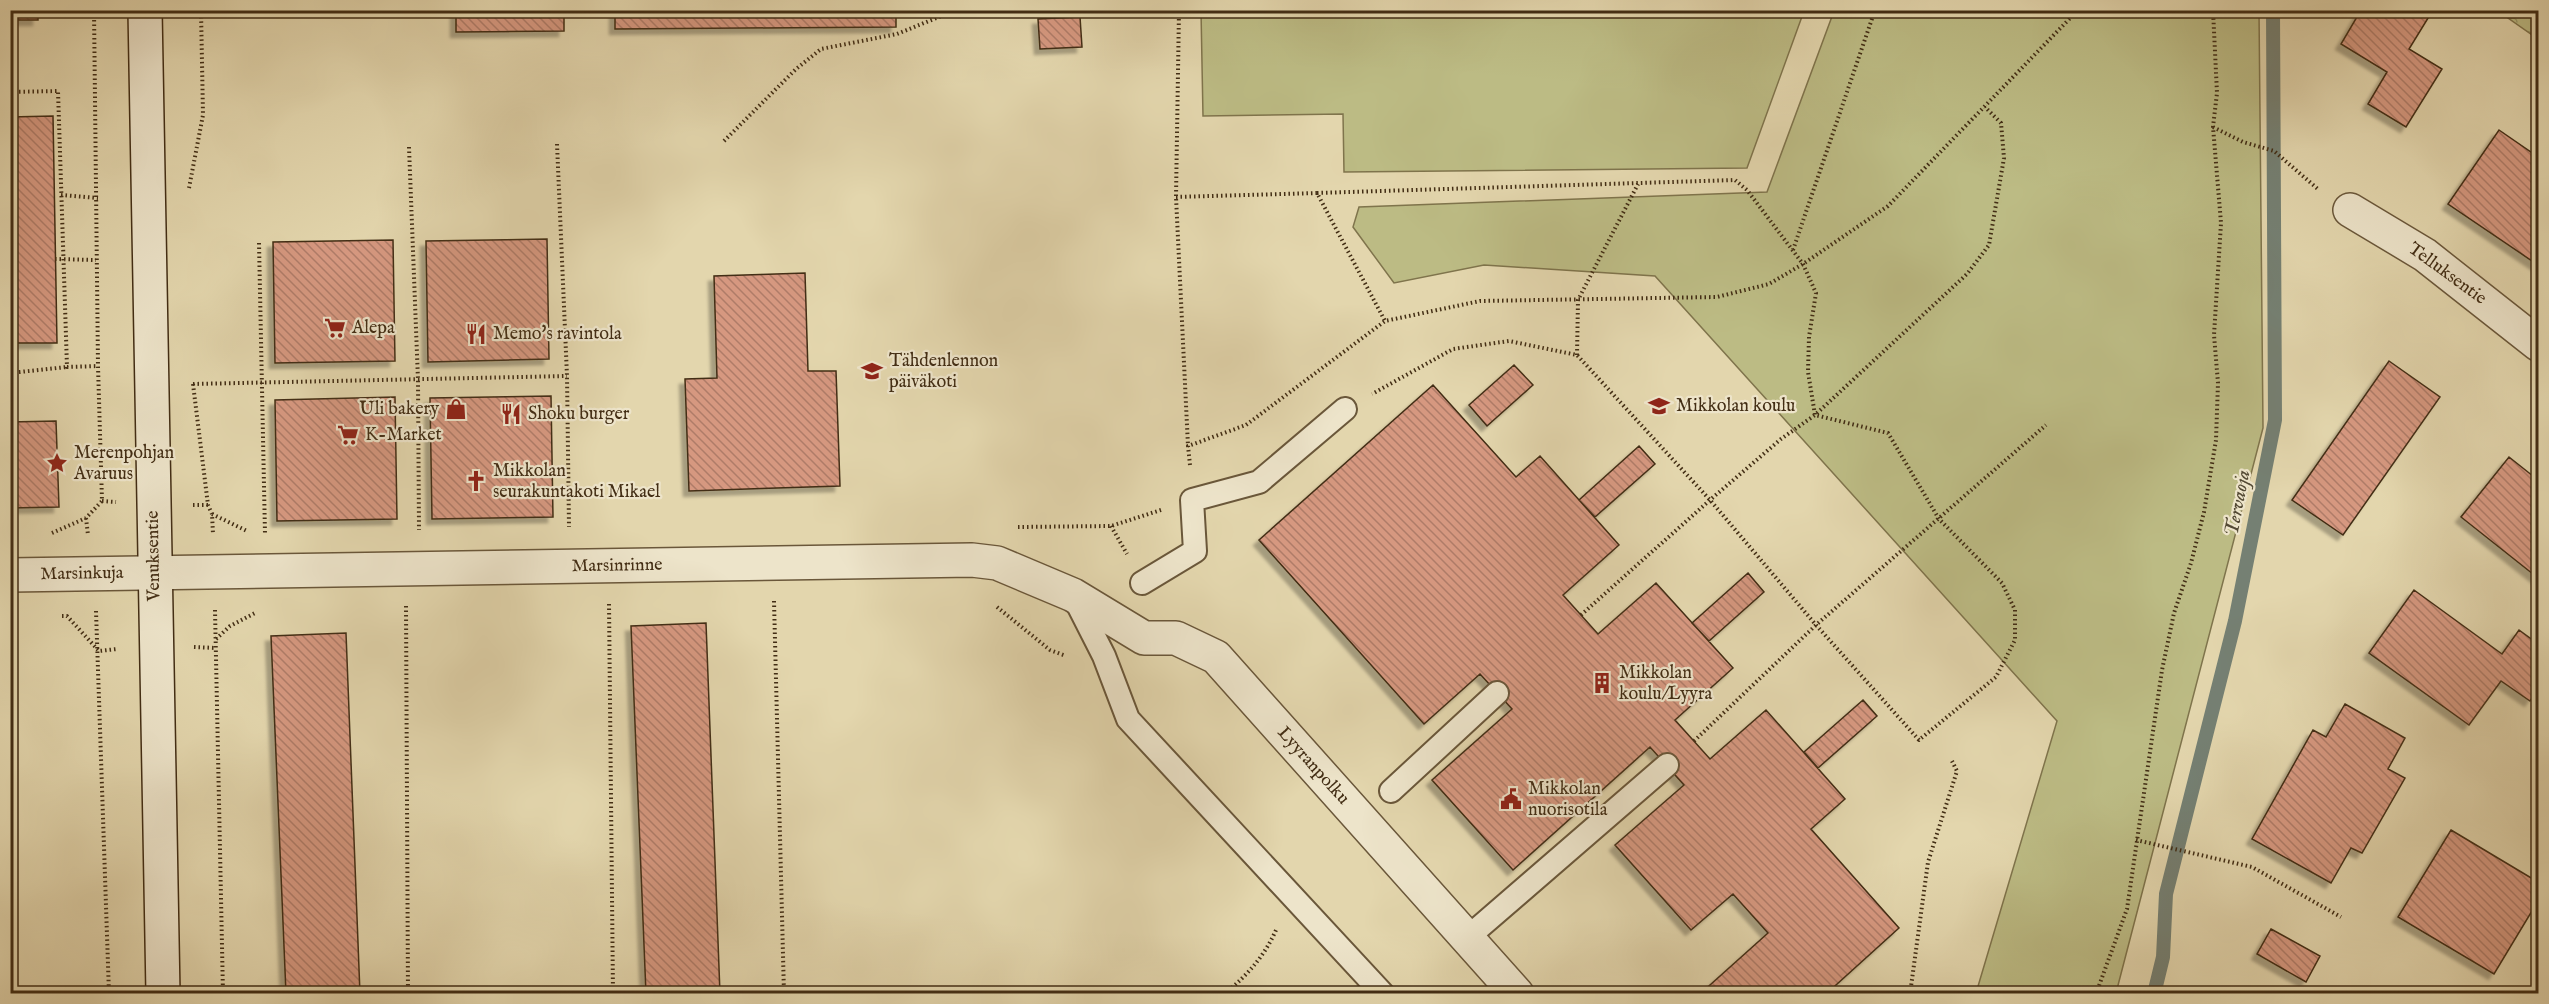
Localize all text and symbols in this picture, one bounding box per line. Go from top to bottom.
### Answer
street label: Telluksentie [2403,238,2491,310]
supermarket icon: Alepa [323,316,347,340]
place label: Alepa [351,317,395,340]
restaurant icon: Memo's ravintola [464,322,488,346]
place label: Memo's ravintola [493,323,622,346]
place label: Tähdenlennon päiväkoti [889,350,999,394]
school or university icon: Tähdenlennon päiväkoti [860,359,884,383]
school or university icon: Mikkolan koulu [1647,394,1671,418]
place label: Mikkolan koulu [1676,395,1795,418]
shop icon: Uli bakery [444,397,468,421]
place label: Uli bakery [359,398,439,421]
restaurant icon: Shoku burger [499,402,523,426]
place label: Shoku burger [528,403,630,426]
supermarket icon: K-Market [336,423,360,447]
place label: K-Market [365,424,442,447]
place label: Merenpohjan Avaruus [73,442,174,486]
place icon: Merenpohjan Avaruus [45,451,69,475]
place label: Mikkolan seurakuntakoti Mikael [493,460,660,504]
water label: Tervaoja [2219,468,2257,538]
church icon: Mikkolan seurakuntakoti Mikael [464,469,488,493]
street label: Venuksentie [142,510,166,603]
street label: Marsinrinne [571,554,663,578]
street label: Marsinkuja [40,562,124,586]
place label: Mikkolan koulu/Lyyra [1619,662,1713,706]
building icon: Mikkolan koulu/Lyyra [1590,671,1614,695]
street label: Lyyranpolku [1272,722,1354,810]
place label: Mikkolan nuorisotila [1528,778,1608,822]
public building icon: Mikkolan nuorisotila [1499,787,1523,811]

